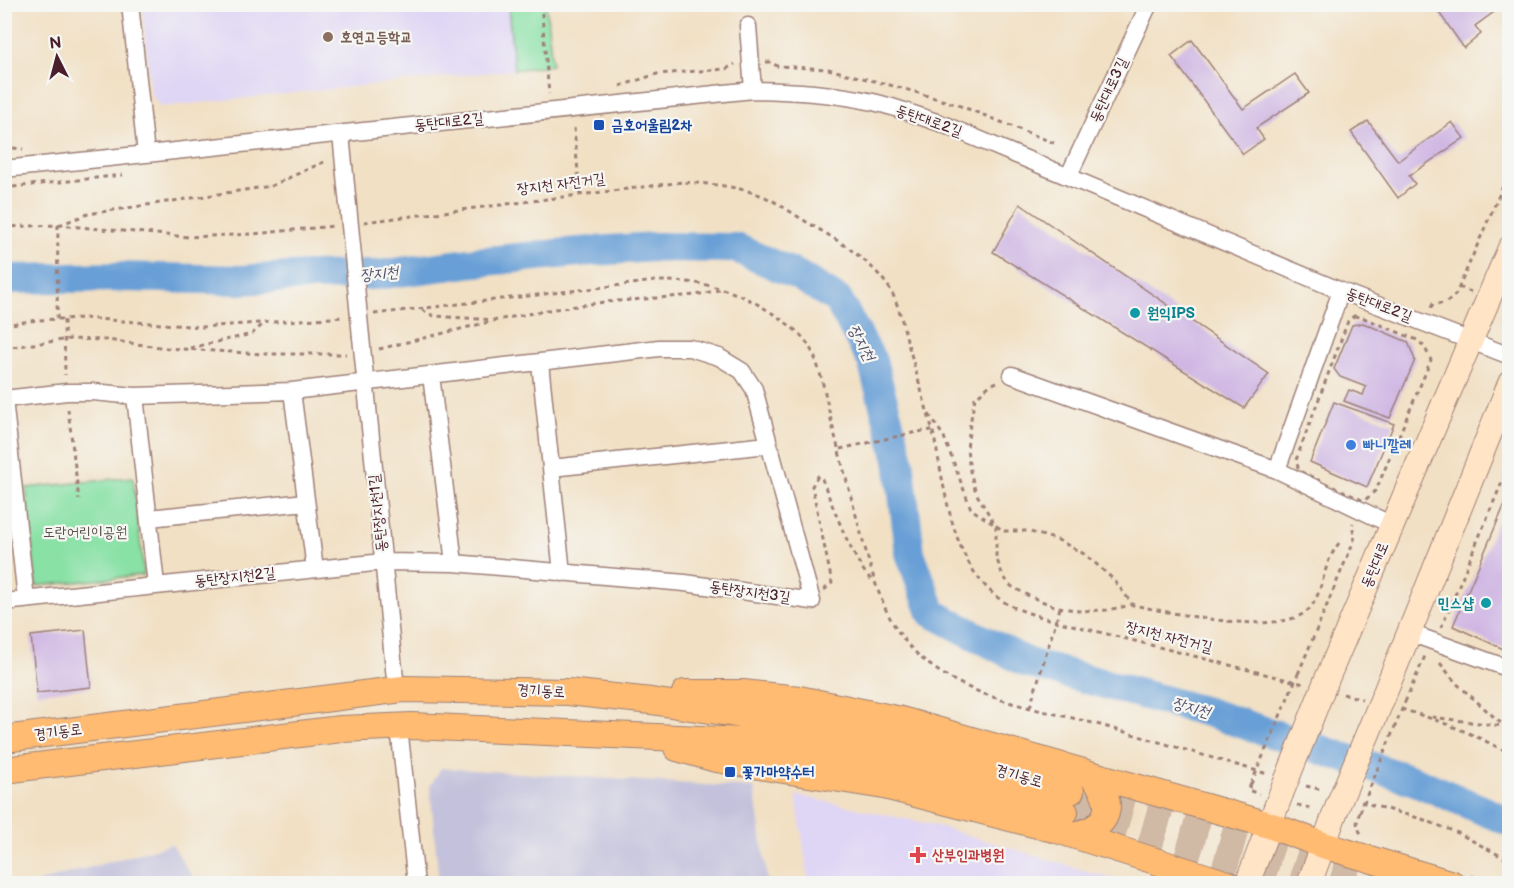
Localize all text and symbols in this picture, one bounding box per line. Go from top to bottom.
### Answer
north arrow [27,27,87,87]
place label: 호연고등학교 [340,28,412,47]
marker: 호연고등학교 [321,30,335,44]
text: N [49,33,63,54]
street label: 동탄대로3길 [1086,54,1132,126]
street label: 동탄대로2길 [893,101,965,141]
street label: 동탄대로2길 [414,109,484,135]
place label: 금호어울림2차 [611,116,692,135]
marker: 금호어울림2차 [592,118,606,132]
street label: 장지천 자전거길 [516,169,606,199]
water label: 장지천 [359,263,401,285]
street label: 동탄대로2길 [1343,284,1415,326]
place label: 원익IPS [1147,304,1195,323]
marker: 원익IPS [1128,306,1142,320]
water label: 장지천 [844,321,879,366]
place label: 빠니깔레 [1362,436,1411,455]
marker: 빠니깔레 [1344,438,1358,452]
street label: 동탄장지천1길 [364,473,392,553]
park label: 도란어린이공원 [43,523,127,542]
street label: 동탄대로 [1357,539,1393,591]
street label: 동탄장지천2길 [194,563,276,591]
street label: 동탄장지천3길 [708,577,792,607]
place label: 민스샵 [1438,594,1474,613]
marker: 민스샵 [1479,596,1493,610]
street label: 장지천 자전거길 [1124,617,1214,657]
street label: 경기동로 [516,680,566,702]
water label: 장지천 [1170,694,1214,723]
street label: 경기동로 [33,720,83,744]
street label: 경기동로 [993,760,1045,792]
place label: 꽃가마약수터 [742,763,814,782]
marker: 꽃가마약수터 [723,765,737,779]
marker: 산부인과병원 [909,846,927,864]
place label: 산부인과병원 [932,846,1004,865]

